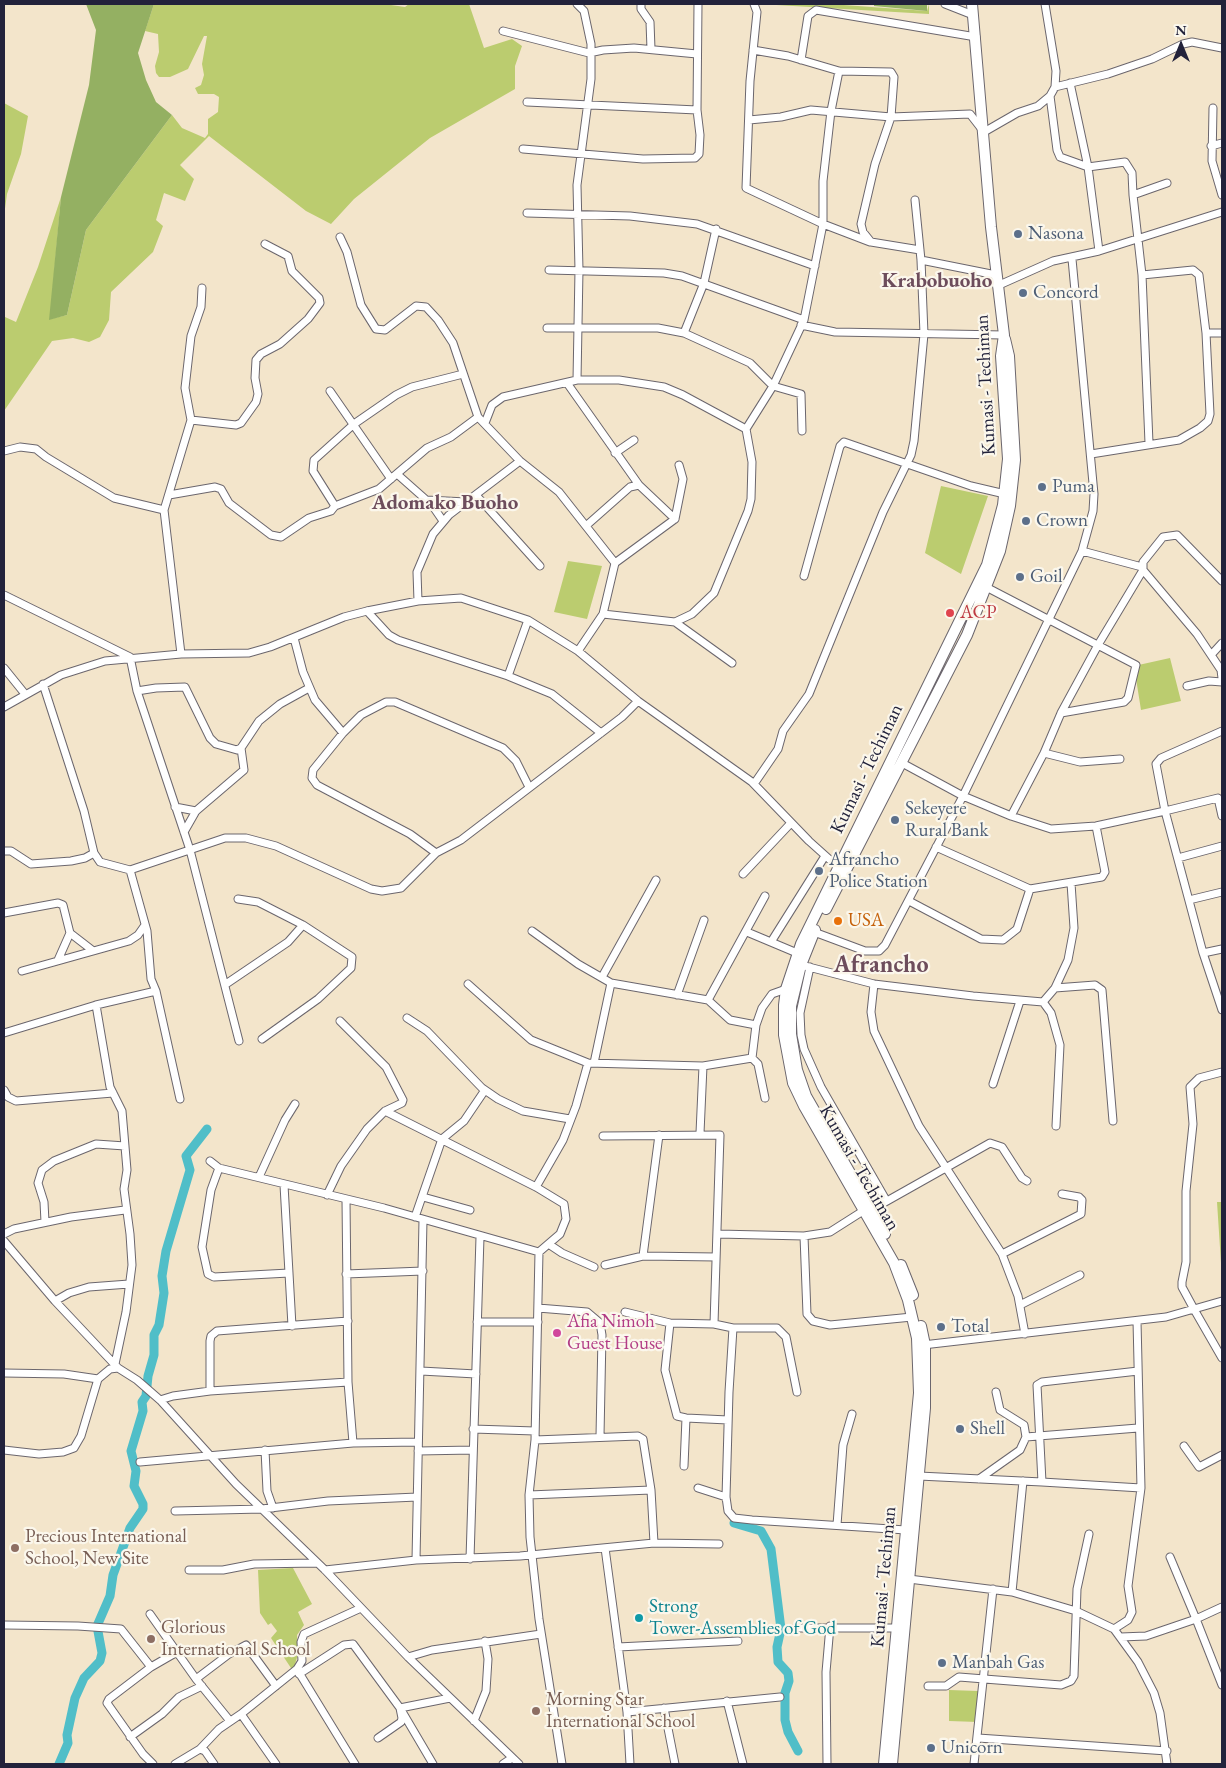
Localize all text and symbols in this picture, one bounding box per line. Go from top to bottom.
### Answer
north arrow [1156,20,1206,70]
text: N [1175,21,1187,39]
place label: Nasona [1028,223,1084,245]
marker: Nasona [1012,228,1024,240]
district label: Krabobuoho [882,268,992,294]
place label: Concord [1033,282,1099,304]
marker: Concord [1017,287,1029,299]
street label: Kumasi - Techiman [971,314,1001,456]
place label: Puma [1052,476,1095,498]
marker: Puma [1036,481,1048,493]
district label: Adomako Buoho [372,490,518,516]
place label: Crown [1036,510,1088,532]
marker: Crown [1020,515,1032,527]
place label: Goil [1030,566,1062,588]
marker: Goil [1014,571,1026,583]
place label: ACP [960,602,997,624]
marker: ACP [944,607,956,619]
street label: Kumasi - Techiman [826,700,908,838]
place label: Sekeyere Rural Bank [905,798,989,842]
marker: Sekeyere Rural Bank [889,814,901,826]
place label: Afrancho Police Station [829,849,928,893]
marker: Afrancho Police Station [813,865,825,877]
place label: USA [848,910,884,932]
marker: USA [832,915,844,927]
district label: Afrancho [833,951,929,979]
street label: Kumasi - Techiman [814,1101,904,1235]
place label: Afia Nimoh Guest House [567,1311,663,1355]
place label: Total [951,1316,989,1338]
marker: Total [935,1321,947,1333]
marker: Afia Nimoh Guest House [551,1327,563,1339]
place label: Shell [970,1418,1005,1440]
marker: Shell [954,1423,966,1435]
street label: Kumasi - Techiman [866,1506,902,1648]
place label: Precious International School, New Site [25,1526,187,1570]
marker: Precious International School, New Site [9,1542,21,1554]
place label: Strong Tower-Assemblies of God [649,1596,836,1640]
marker: Strong Tower-Assemblies of God [633,1612,645,1624]
place label: Glorious International School [161,1617,310,1661]
marker: Glorious International School [145,1633,157,1645]
place label: Manbah Gas [952,1652,1044,1674]
marker: Manbah Gas [936,1657,948,1669]
place label: Morning Star International School [546,1689,695,1733]
marker: Morning Star International School [530,1705,542,1717]
place label: Unicorn [941,1737,1003,1759]
marker: Unicorn [925,1742,937,1754]

